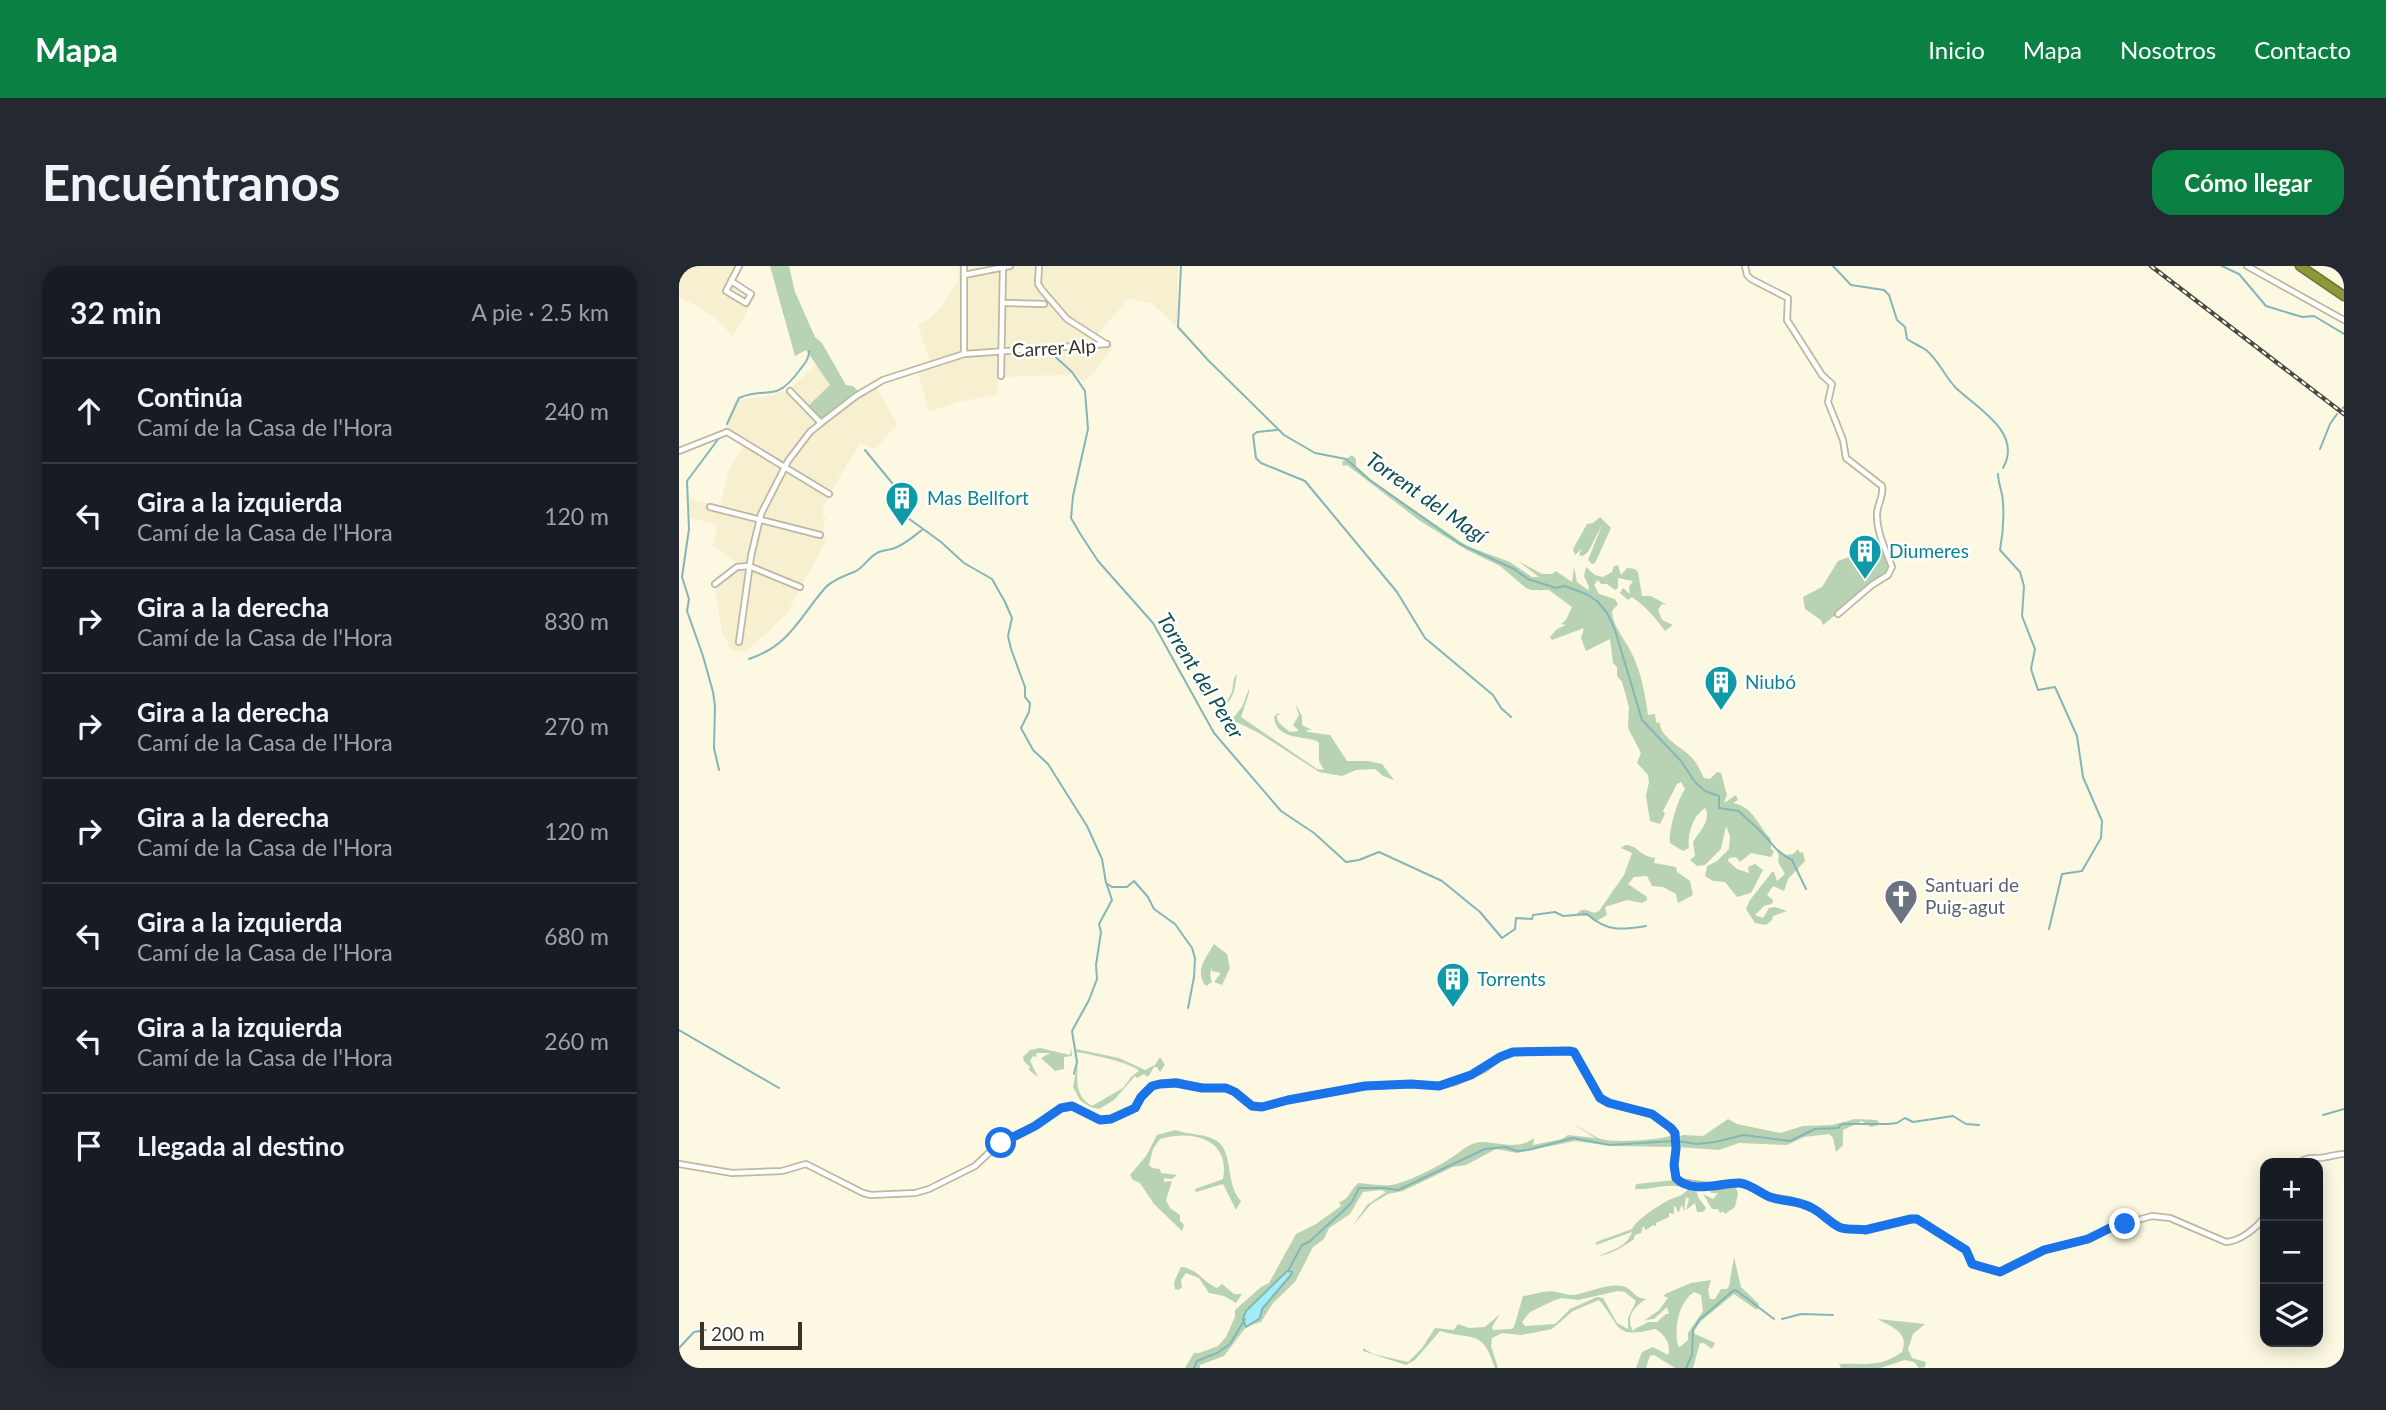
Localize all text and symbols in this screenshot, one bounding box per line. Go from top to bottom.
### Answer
text: Mapa [35,29,118,69]
text: Inicio [1928,35,1985,64]
text: Mapa [2023,35,2082,64]
text: Nosotros [2120,35,2216,64]
text: Contacto [2254,35,2351,64]
button: Cómo llegar [2152,150,2344,215]
text: Encuéntranos [42,153,340,211]
text: 32 min [70,294,162,330]
text: A pie · 2.5 km [471,298,609,326]
street label: Carrer Alp [1011,334,1097,361]
text: Continúa [137,381,243,413]
icon: ahead [70,392,108,430]
text: 240 m [544,397,609,425]
text: Camí de la Casa de l'Hora [137,413,393,441]
water label: Torrent del Magí [1362,446,1494,549]
building icon: Mas Bellfort [883,479,921,528]
text: Gira a la izquierda [137,486,343,518]
place label: Mas Bellfort [927,486,1029,509]
icon: left [70,497,108,535]
text: 120 m [544,502,609,530]
text: Camí de la Casa de l'Hora [137,518,393,546]
building icon: Diumeres [1846,532,1884,581]
place label: Diumeres [1889,539,1969,562]
text: Gira a la derecha [137,591,329,623]
icon: right [70,602,108,640]
text: 830 m [544,607,609,635]
water label: Torrent del Perer [1153,608,1250,743]
text: Camí de la Casa de l'Hora [137,623,393,651]
building icon: Niubó [1702,663,1740,712]
place label: Niubó [1745,670,1796,693]
text: Gira a la derecha [137,696,329,728]
icon: right [70,707,108,745]
text: 270 m [544,712,609,740]
text: Camí de la Casa de l'Hora [137,728,393,756]
text: Gira a la derecha [137,801,329,833]
icon: right [70,812,108,850]
text: 120 m [544,817,609,845]
text: Camí de la Casa de l'Hora [137,833,393,861]
place label: Santuari de Puig-agut [1925,873,2019,918]
church icon: Santuari de Puig-agut [1882,877,1920,926]
text: Gira a la izquierda [137,906,343,938]
icon: left [70,917,108,955]
text: 680 m [544,922,609,950]
text: Camí de la Casa de l'Hora [137,938,393,966]
building icon: Torrents [1434,960,1472,1009]
place label: Torrents [1477,967,1546,990]
text: Gira a la izquierda [137,1011,343,1043]
icon: left [70,1022,108,1060]
text: 260 m [544,1027,609,1055]
text: Camí de la Casa de l'Hora [137,1043,393,1071]
icon: arrive [70,1127,108,1165]
route start [985,1127,1016,1158]
text: Llegada al destino [137,1130,344,1162]
map controls [2260,1158,2323,1347]
button: + [2260,1158,2323,1221]
route end [2109,1208,2140,1239]
button: − [2260,1221,2323,1284]
button: layers [2260,1284,2323,1347]
scale bar [700,1319,801,1351]
text: 200 m [711,1322,765,1345]

